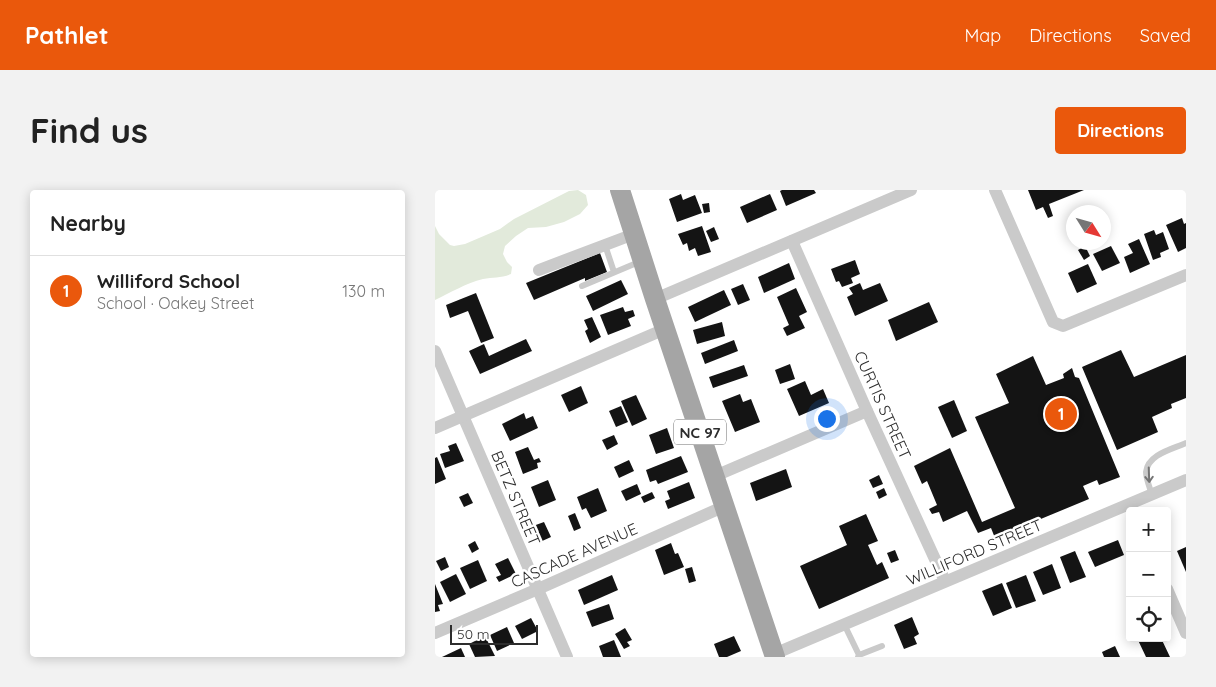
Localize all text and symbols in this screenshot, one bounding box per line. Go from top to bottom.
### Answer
text: Pathlet [25,20,109,50]
text: Map [964,24,1001,47]
text: Directions [1029,24,1112,47]
text: Saved [1140,24,1191,47]
button: Directions [1055,107,1186,154]
text: Find us [30,108,148,152]
north arrow [1066,205,1111,250]
text: Nearby [50,210,126,236]
text: Williford School [97,269,240,293]
text: 1 [63,281,69,301]
text: 130 m [342,281,385,301]
text: School · Oakey Street [97,293,255,313]
street label: CURTIS STREET [850,348,916,463]
pin: 1 [1045,395,1077,433]
your location [814,406,840,432]
road number: NC 97 [674,420,726,444]
street label: BETZ STREET [487,448,545,549]
one-way arrow [1144,467,1153,483]
map controls [1126,507,1171,642]
button: + [1126,507,1171,552]
street label: WILLIFORD STREET [903,514,1045,590]
street label: CASCADE AVENUE [508,518,640,592]
button: − [1126,552,1171,597]
button: locate [1126,597,1171,642]
scale bar [450,622,537,645]
text: 50 m [457,625,490,643]

